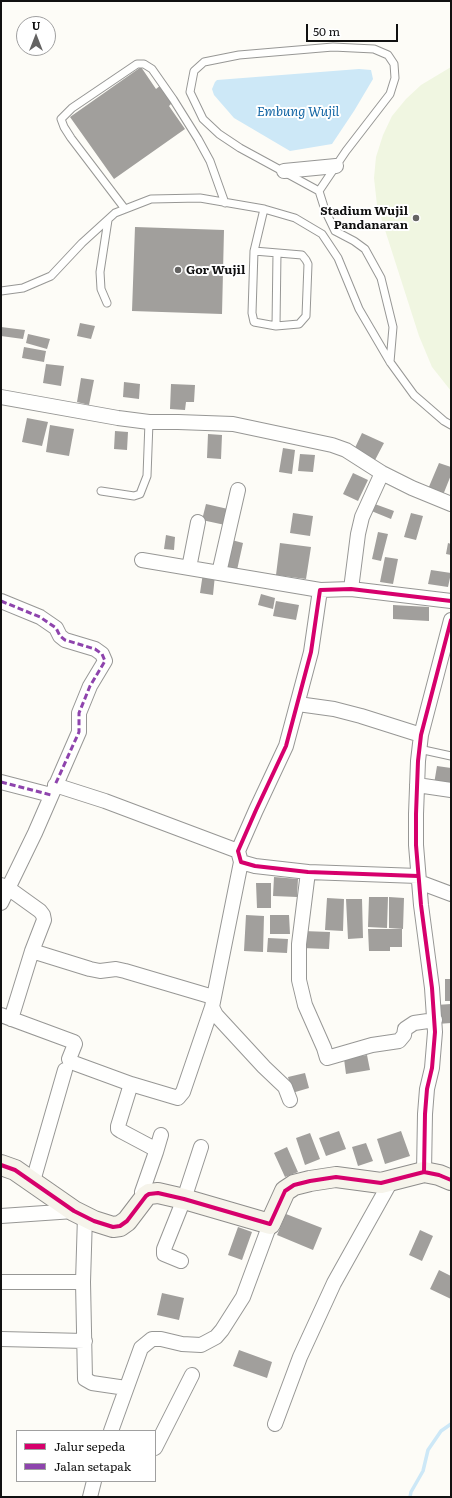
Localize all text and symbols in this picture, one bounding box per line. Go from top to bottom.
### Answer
north arrow [16,16,56,56]
scale bar [308,16,400,42]
text: U [32,17,40,33]
text: 50 m [313,22,340,40]
water label: Embung Wujil [257,104,339,120]
place label: Stadium Wujil Pandanaran [320,204,408,232]
marker: Stadium Wujil Pandanaran [411,213,421,223]
place label: Gor Wujil [186,263,245,277]
marker: Gor Wujil [173,265,183,275]
legend [16,1430,156,1482]
text: Jalur sepeda [54,1437,125,1455]
text: Jalan setapak [54,1457,131,1475]

